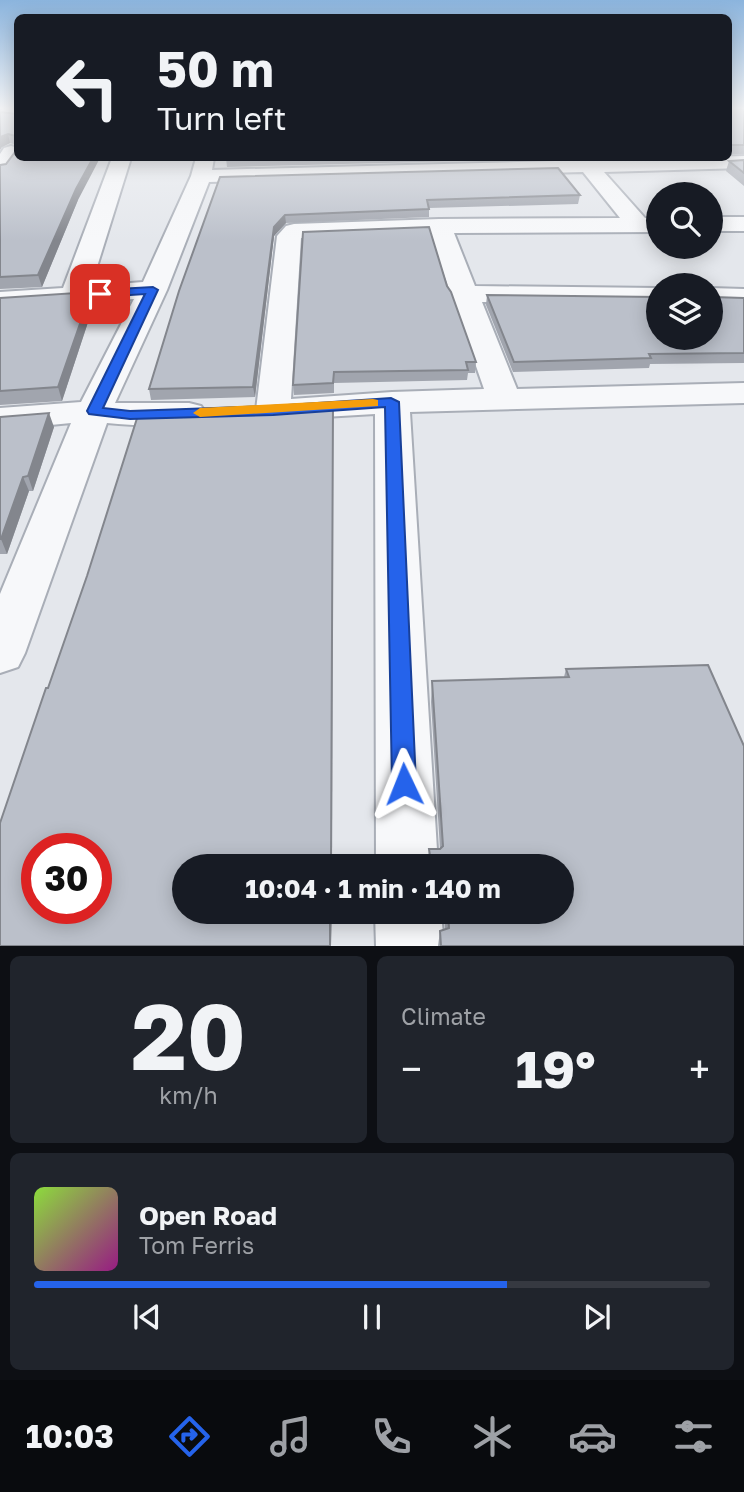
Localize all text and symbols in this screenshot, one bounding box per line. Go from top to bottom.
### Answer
text: 50 m [157,39,274,98]
icon: left [42,42,133,133]
text: Turn left [157,99,286,137]
map controls [646,182,723,350]
button: search [646,182,723,259]
pin [70,264,130,324]
button: layers [646,273,723,350]
icon: arrive [81,275,119,313]
position arrow [367,747,441,821]
speed limit sign: 30 [21,833,112,924]
text: 10:04 · 1 min · 140 m [245,873,501,904]
text: 20 [131,981,246,1090]
text: Climate [401,1002,486,1030]
text: 19° [515,1037,596,1099]
text: − [401,1046,422,1091]
text: + [689,1046,710,1091]
text: km/h [159,1081,218,1109]
text: Open Road [139,1200,277,1231]
text: Tom Ferris [139,1231,254,1259]
icon: previous [128,1298,166,1336]
icon: pause [353,1298,391,1336]
icon: next [578,1298,616,1336]
icon: directions [165,1412,214,1461]
icon: music [266,1412,315,1461]
icon: phone [367,1412,416,1461]
icon: climate [468,1412,517,1461]
icon: car [568,1412,617,1461]
icon: filters [669,1412,718,1461]
text: 10:03 [26,1417,114,1455]

